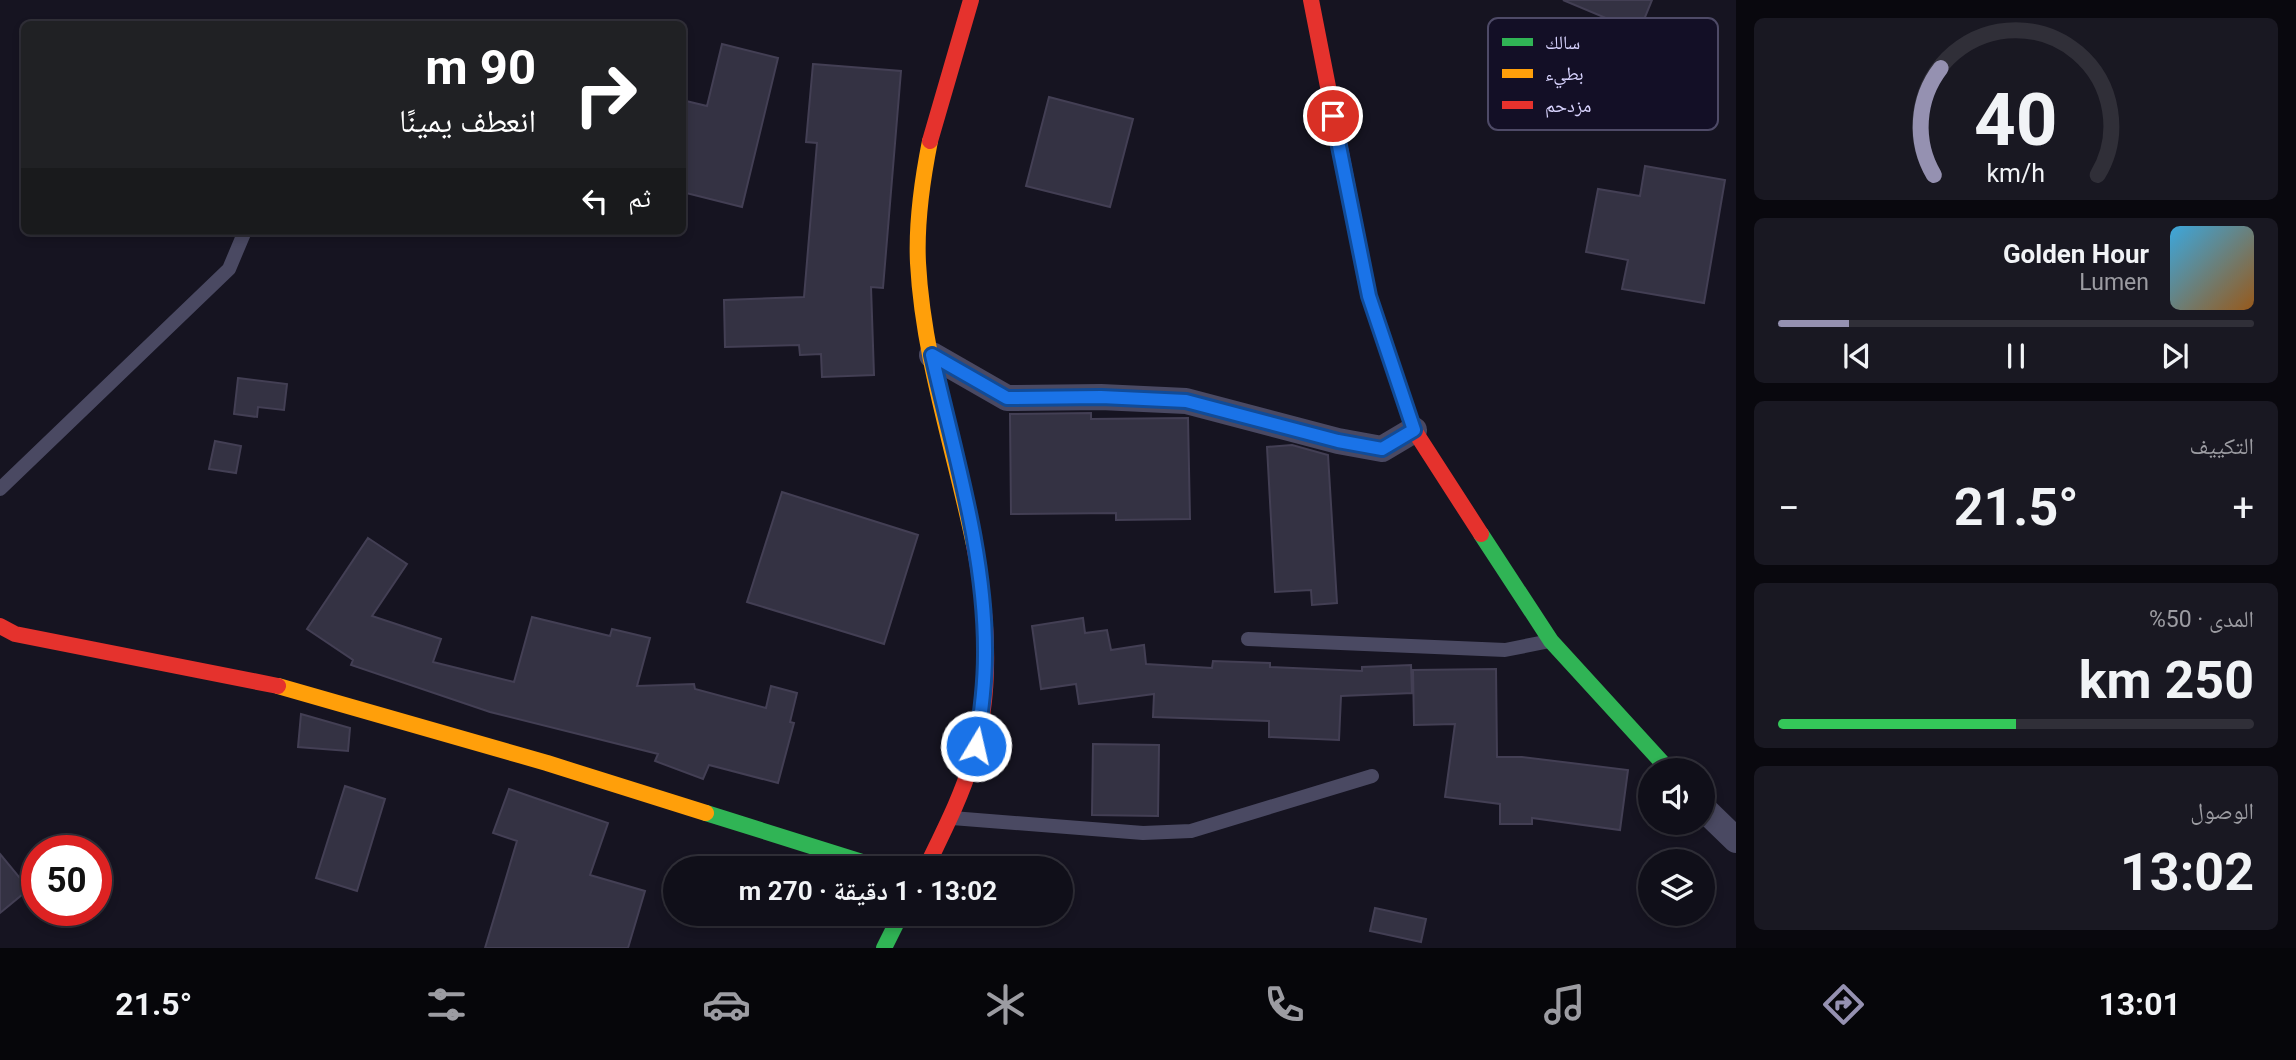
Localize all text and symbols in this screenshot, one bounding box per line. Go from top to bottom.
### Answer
legend [1488,18,1718,130]
text: سالك [1545,31,1580,54]
text: 90 m [425,39,536,96]
icon: right [560,49,651,140]
text: بطيء [1545,62,1584,89]
text: 40 [1974,77,2058,163]
pin [1303,86,1363,146]
text: مزدحم [1545,94,1591,118]
icon: arrive [1314,97,1352,135]
text: انعطف يمينًا [399,102,536,140]
text: km/h [1987,159,2045,188]
icon: left [576,182,614,220]
text: ثم [628,183,651,213]
text: Golden Hour [2003,239,2149,269]
text: Lumen [2079,269,2149,296]
icon: previous [1838,337,1876,375]
icon: pause [1997,337,2035,375]
icon: next [2156,337,2194,375]
text: التكييف [2189,433,2254,460]
text: 21.5° [1954,477,2079,538]
text: − [1778,486,1800,530]
text: + [2232,486,2254,530]
text: المدى · 50% [2149,606,2254,633]
text: 250 km [2079,650,2254,711]
position arrow [939,709,1013,783]
map controls [1638,758,1715,926]
button: sound [1638,758,1715,835]
text: الوصول [2190,798,2254,825]
speed limit sign: 50 [21,835,112,926]
text: 13:02 [2120,842,2254,903]
button: layers [1638,849,1715,926]
text: 13:02 · 1 دقيقة · 270 m [739,876,997,906]
icon: filters [422,980,471,1029]
icon: car [702,980,751,1029]
icon: climate [981,980,1030,1029]
icon: phone [1260,980,1309,1029]
icon: music [1540,980,1589,1029]
icon: directions [1819,980,1868,1029]
text: 21.5° [115,985,192,1023]
text: 13:01 [2098,985,2181,1023]

